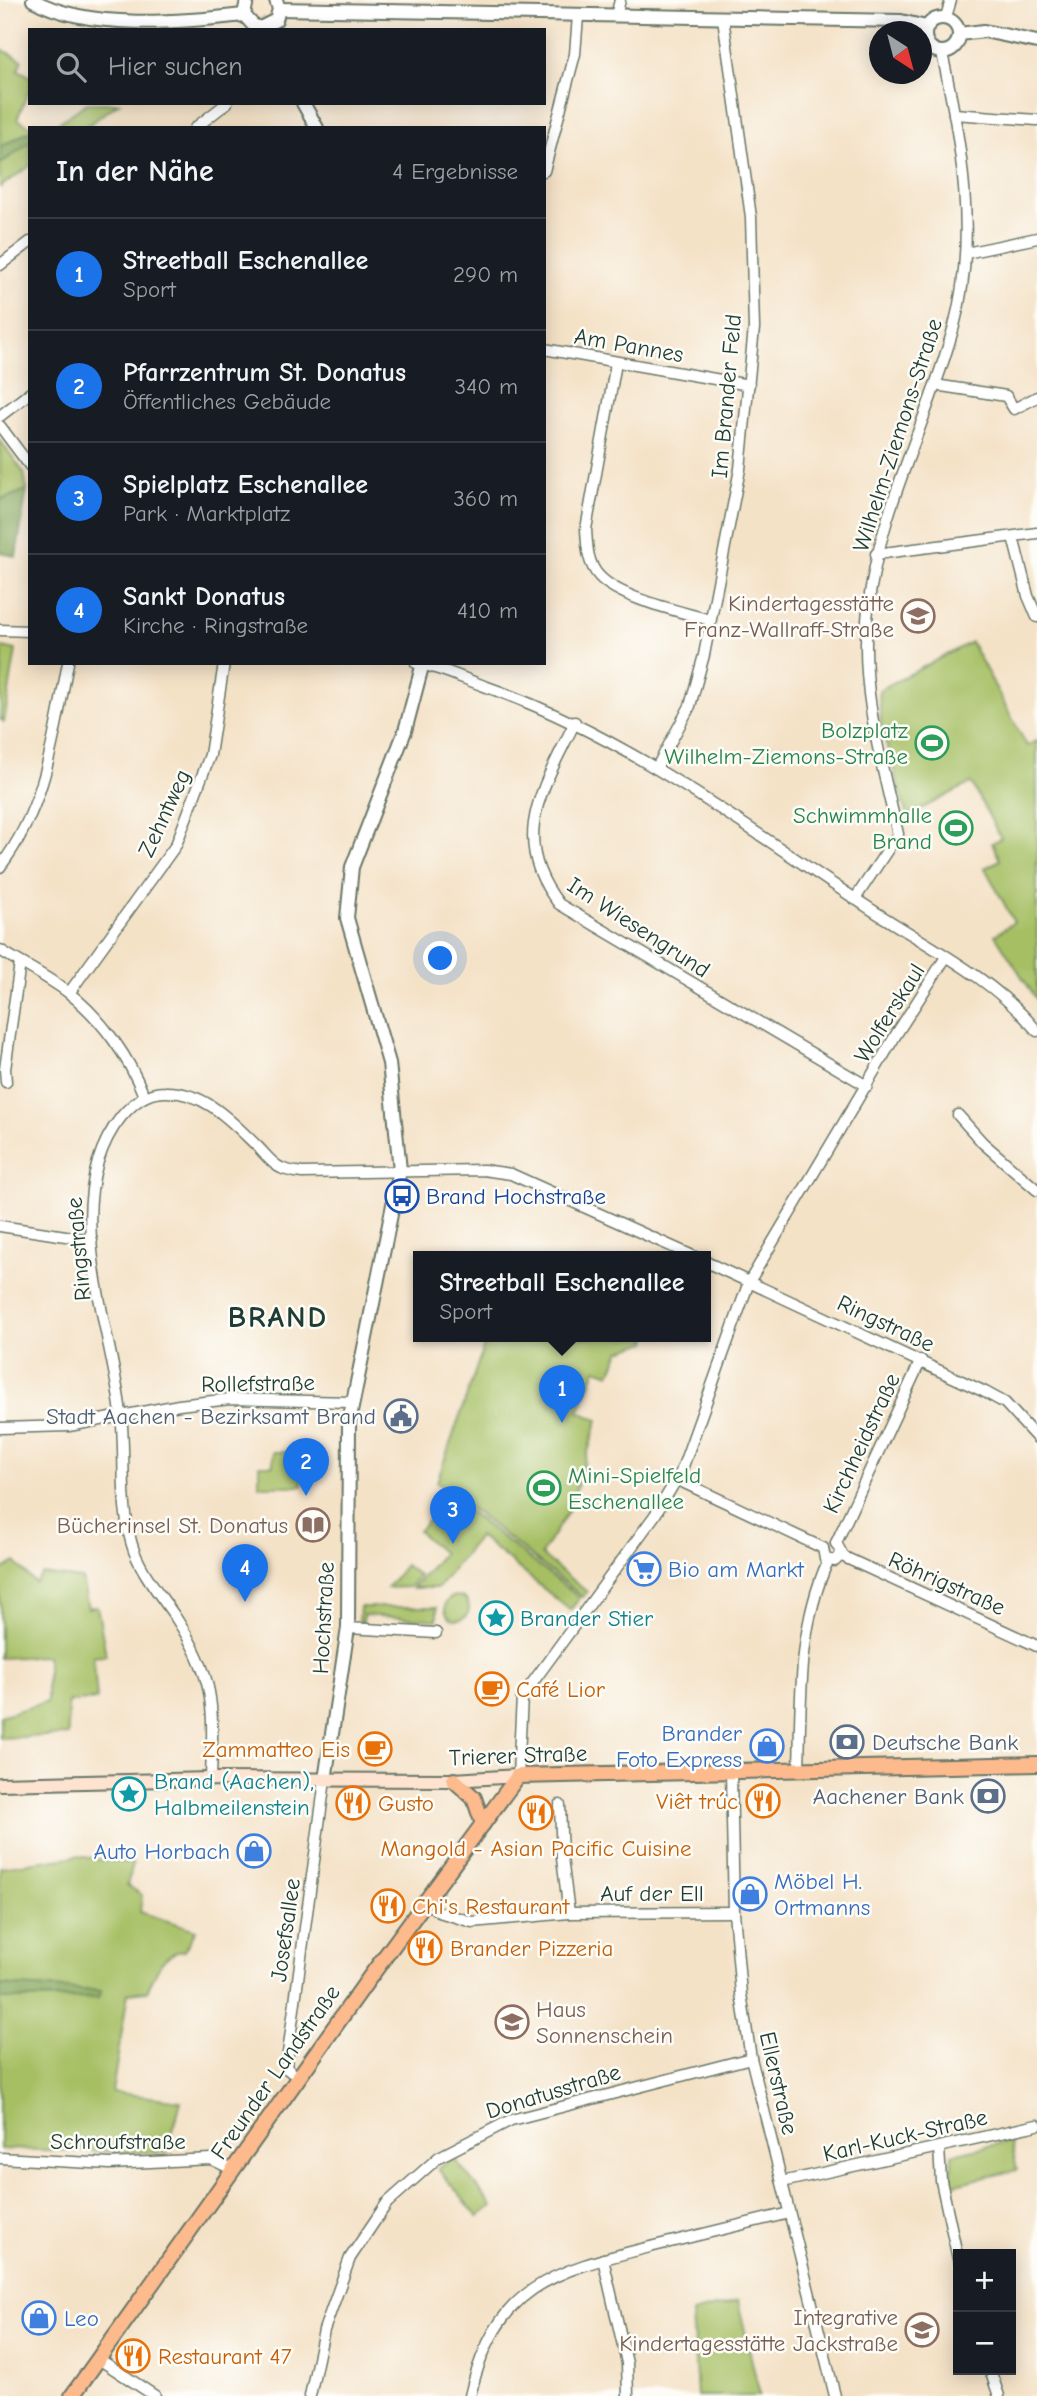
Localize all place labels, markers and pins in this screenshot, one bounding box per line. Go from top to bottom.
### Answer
place label: Kindertagesstätte Franz-Wallraff-Straße [684,590,894,643]
school or university icon: Kindertagesstätte Franz-Wallraff-Straße [899,597,937,635]
place label: Bolzplatz Wilhelm-Ziemons-Straße [664,717,908,770]
sports icon: Bolzplatz Wilhelm-Ziemons-Straße [913,724,951,762]
place label: Schwimmhalle Brand [793,802,932,855]
sports icon: Schwimmhalle Brand [937,809,975,847]
bus stop icon: Brand Hochstraße [383,1177,421,1215]
place label: Brand Hochstraße [426,1183,606,1210]
pin: 1 [539,1365,585,1423]
public building icon: Stadt Aachen - Bezirksamt Brand [382,1397,420,1435]
place label: Stadt Aachen - Bezirksamt Brand [46,1403,376,1430]
pin: 2 [283,1438,329,1496]
place label: Mini-Spielfeld Eschenallee [568,1462,701,1515]
sports icon: Mini-Spielfeld Eschenallee [525,1469,563,1507]
pin: 3 [430,1486,476,1544]
library icon: Bücherinsel St. Donatus [294,1506,332,1544]
place label: Bücherinsel St. Donatus [57,1512,288,1539]
pin: 4 [222,1544,268,1602]
supermarket icon: Bio am Markt [625,1550,663,1588]
place label: Bio am Markt [668,1556,805,1583]
place icon: Brander Stier [477,1599,515,1637]
place label: Brander Stier [520,1605,654,1632]
cafe icon: Café Lior [473,1670,511,1708]
place label: Café Lior [516,1676,606,1703]
place label: Brander Foto Express [616,1720,743,1773]
bank icon: Deutsche Bank [828,1723,866,1761]
shop icon: Brander Foto Express [748,1727,786,1765]
place label: Deutsche Bank [872,1729,1018,1756]
cafe icon: Zammatteo Eis [356,1730,394,1768]
place label: Zammatteo Eis [202,1736,350,1763]
place label: Brand (Aachen), Halbmeilenstein [154,1768,314,1821]
place icon: Brand (Aachen), Halbmeilenstein [110,1775,148,1813]
bank icon: Aachener Bank [969,1777,1007,1815]
restaurant icon: Viêt trúc [744,1782,782,1820]
place label: Aachener Bank [813,1783,964,1810]
restaurant icon: Gusto [334,1784,372,1822]
place label: Viêt trúc [656,1788,738,1815]
place label: Gusto [378,1790,434,1817]
restaurant icon: Mangold - Asian Pacific Cuisine [517,1794,555,1832]
shop icon: Auto Horbach [235,1832,273,1870]
place label: Mangold - Asian Pacific Cuisine [380,1835,692,1862]
place label: Auto Horbach [94,1838,230,1865]
place label: Möbel H. Ortmanns [774,1868,870,1921]
shop icon: Möbel H. Ortmanns [731,1875,769,1913]
restaurant icon: Chi's Restaurant [369,1887,407,1925]
place label: Chi's Restaurant [412,1893,571,1920]
restaurant icon: Brander Pizzeria [406,1929,444,1967]
place label: Brander Pizzeria [450,1935,613,1962]
place label: Haus Sonnenschein [536,1996,673,2049]
school or university icon: Haus Sonnenschein [493,2003,531,2041]
shop icon: Leo [20,2299,58,2337]
place label: Integrative Kindertagesstätte Jackstraße [619,2304,898,2357]
place label: Leo [64,2305,99,2332]
school or university icon: Integrative Kindertagesstätte Jackstraße [903,2311,941,2349]
restaurant icon: Restaurant 47 [114,2337,152,2375]
place label: Restaurant 47 [158,2343,292,2370]

